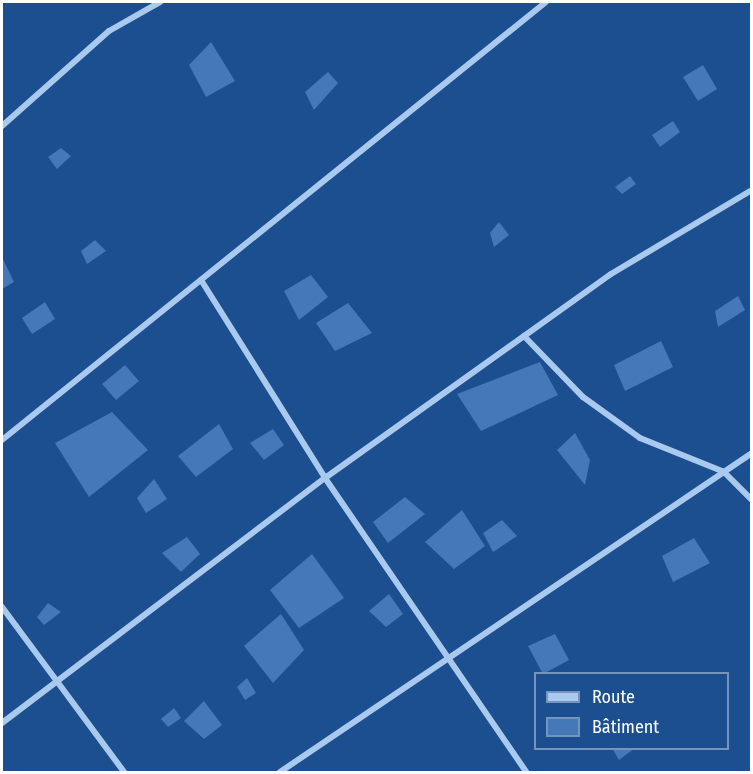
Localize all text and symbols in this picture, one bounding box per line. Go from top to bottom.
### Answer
legend [534,672,729,750]
text: Route [592,686,635,708]
text: Bâtiment [592,716,659,738]

